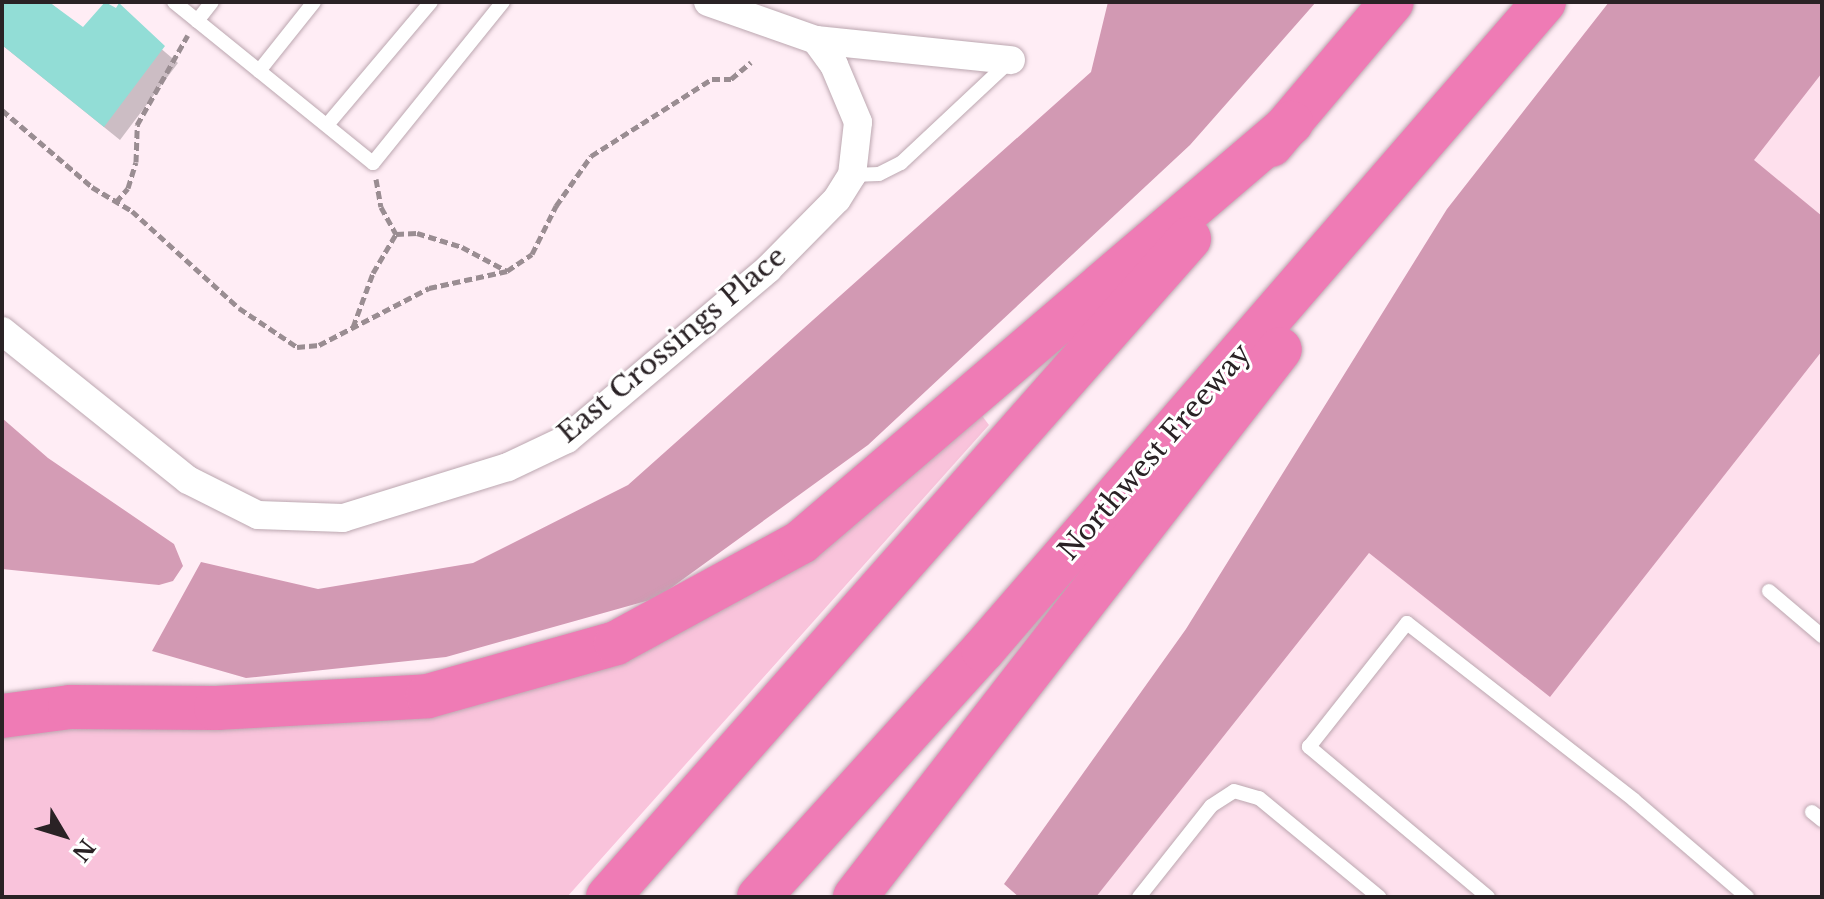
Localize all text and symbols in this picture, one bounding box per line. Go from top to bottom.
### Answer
street label: East Crossings Place [551,240,793,450]
street label: Northwest Freeway [1052,337,1258,567]
north arrow [24,795,104,875]
text: N [66,834,100,867]

